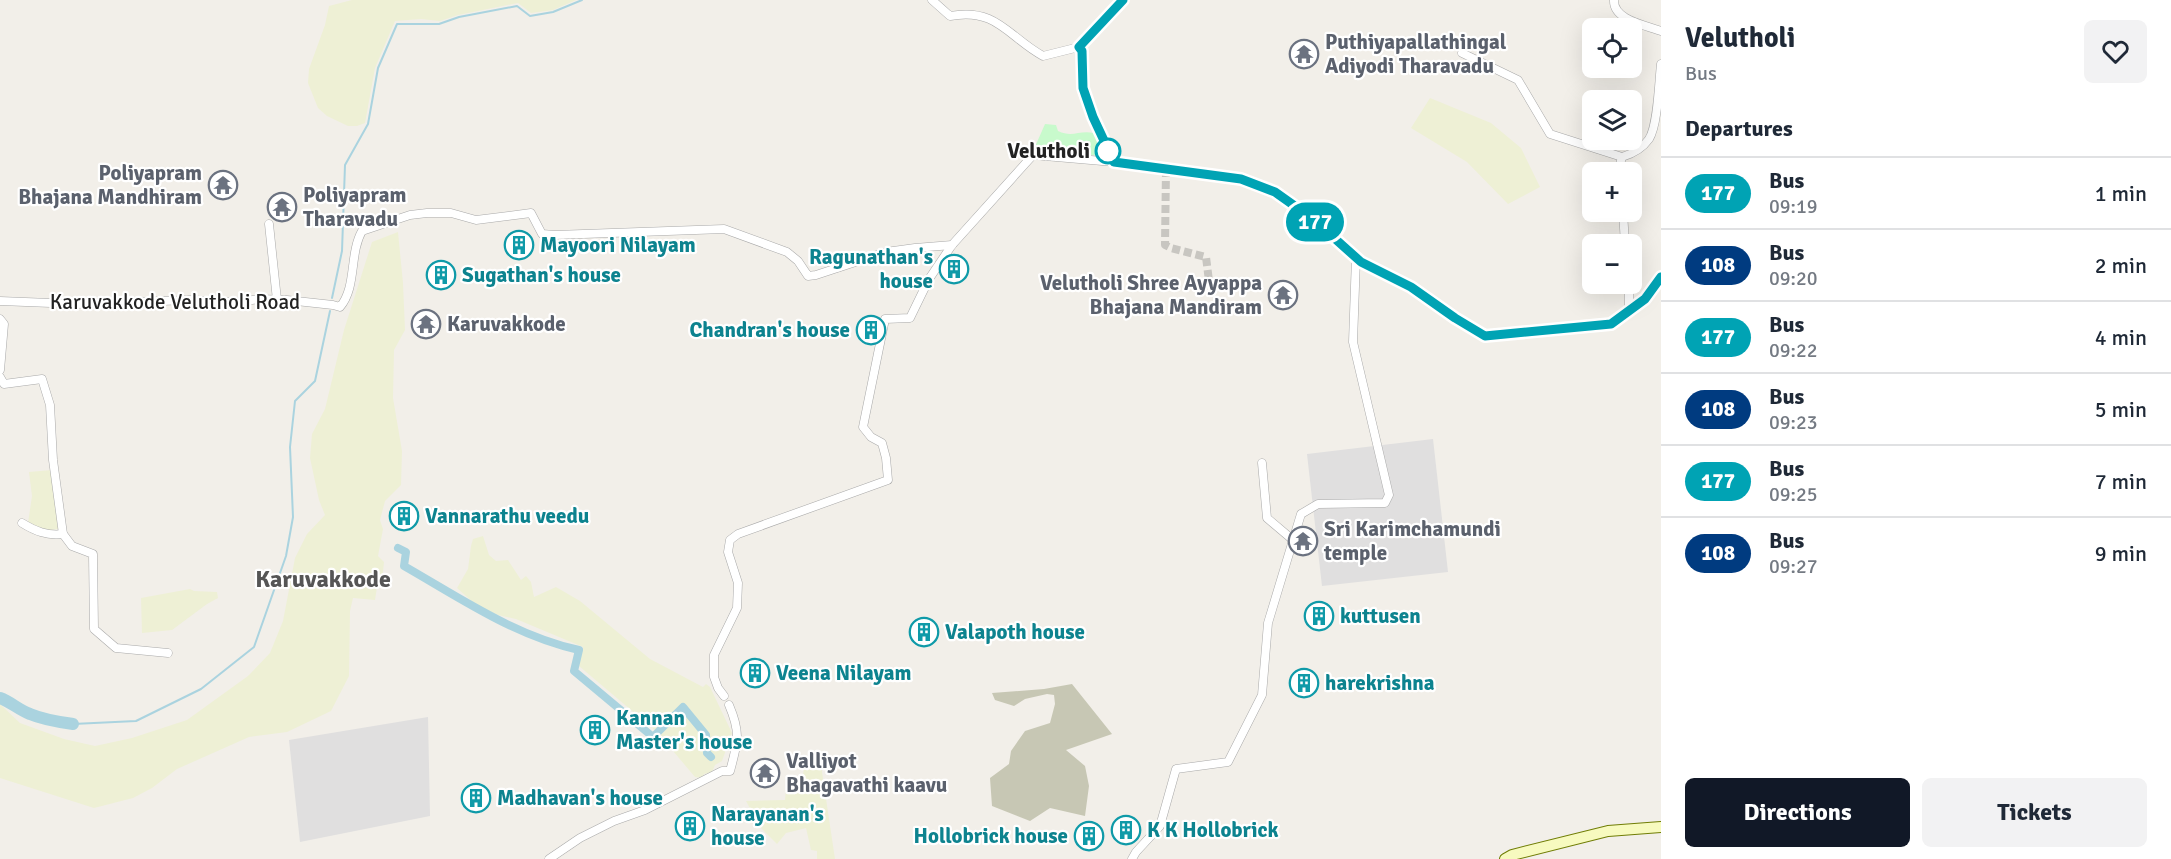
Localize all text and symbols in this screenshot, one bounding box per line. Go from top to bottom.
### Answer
map controls [1582,18,1642,294]
button: locate [1582,18,1642,78]
button: heart [2084,20,2147,83]
text: Velutholi [1685,21,1795,55]
place label: Puthiyapallathingal Adiyodi Tharavadu [1325,29,1507,79]
temple icon: Puthiyapallathingal Adiyodi Tharavadu [1288,38,1320,70]
text: Bus [1685,61,1717,86]
button: layers [1582,90,1642,150]
text: Departures [1685,115,1793,142]
place label: Velutholi [1007,138,1090,164]
marker: Velutholi [1095,138,1121,164]
place label: Poliyapram Bhajana Mandhiram [18,160,202,210]
button: + [1582,162,1642,222]
text: Bus [1769,167,1804,194]
temple icon: Poliyapram Bhajana Mandhiram [207,169,239,201]
text: 177 [1701,180,1735,206]
text: 1 min [2095,180,2147,207]
place label: Poliyapram Tharavadu [303,182,406,232]
temple icon: Poliyapram Tharavadu [266,191,298,223]
text: 09:19 [1769,194,1818,219]
line badge: 177 [1280,202,1350,242]
text: 177 [1298,209,1332,235]
building icon: Mayoori Nilayam [503,229,535,261]
place label: Mayoori Nilayam [540,232,696,258]
button: − [1582,234,1642,294]
text: Bus [1769,239,1804,266]
place label: Ragunathan's house [809,244,933,294]
text: 108 [1701,252,1735,278]
text: 2 min [2095,252,2147,279]
building icon: Ragunathan's house [938,253,970,285]
building icon: Sugathan's house [425,259,457,291]
place label: Sugathan's house [462,262,621,288]
text: 09:20 [1769,266,1818,291]
place label: Velutholi Shree Ayyappa Bhajana Mandiram [1040,270,1262,320]
temple icon: Velutholi Shree Ayyappa Bhajana Mandiram [1267,279,1299,311]
street label: Karuvakkode Velutholi Road [50,289,300,315]
temple icon: Karuvakkode [410,308,442,340]
place label: Karuvakkode [447,311,566,337]
text: Bus [1769,311,1804,338]
building icon: Chandran's house [855,314,887,346]
place label: Chandran's house [689,317,850,343]
text: 177 [1701,324,1735,350]
text: 4 min [2095,324,2147,351]
text: 09:22 [1769,338,1818,363]
text: Bus [1769,383,1804,410]
text: 108 [1701,396,1735,422]
text: 5 min [2095,396,2147,423]
text: 09:23 [1769,410,1818,435]
text: Bus [1769,455,1804,482]
text: 177 [1701,468,1735,494]
text: 7 min [2095,468,2147,495]
text: 09:25 [1769,482,1818,507]
building icon: Vannarathu veedu [388,500,420,532]
place label: Vannarathu veedu [425,503,589,529]
place label: Sri Karimchamundi temple [1323,516,1501,566]
temple icon: Sri Karimchamundi temple [1287,525,1319,557]
text: Bus [1769,527,1804,554]
text: 108 [1701,540,1735,566]
text: 9 min [2095,540,2147,567]
text: 09:27 [1769,554,1818,579]
district label: Karuvakkode [255,564,391,594]
building icon: kuttusen [1303,600,1335,632]
place label: kuttusen [1340,603,1421,629]
building icon: Valapoth house [908,616,940,648]
place label: Valapoth house [945,619,1085,645]
building icon: Veena Nilayam [739,657,771,689]
place label: Veena Nilayam [776,660,911,686]
building icon: harekrishna [1288,667,1320,699]
place label: harekrishna [1325,670,1435,696]
place label: Kannan Master's house [616,705,752,755]
building icon: Kannan Master's house [579,714,611,746]
place label: Valliyot Bhagavathi kaavu [786,748,947,798]
temple icon: Valliyot Bhagavathi kaavu [749,757,781,789]
button: Directions [1685,778,1910,847]
button: Tickets [1922,778,2147,847]
building icon: Madhavan's house [460,782,492,814]
place label: Madhavan's house [497,785,663,811]
place label: Narayanan's house [711,801,824,851]
building icon: Narayanan's house [674,810,706,842]
building icon: K K Hollobrick [1110,814,1142,846]
place label: K K Hollobrick [1147,817,1279,843]
building icon: Hollobrick house [1073,820,1105,852]
place label: Hollobrick house [914,823,1068,849]

